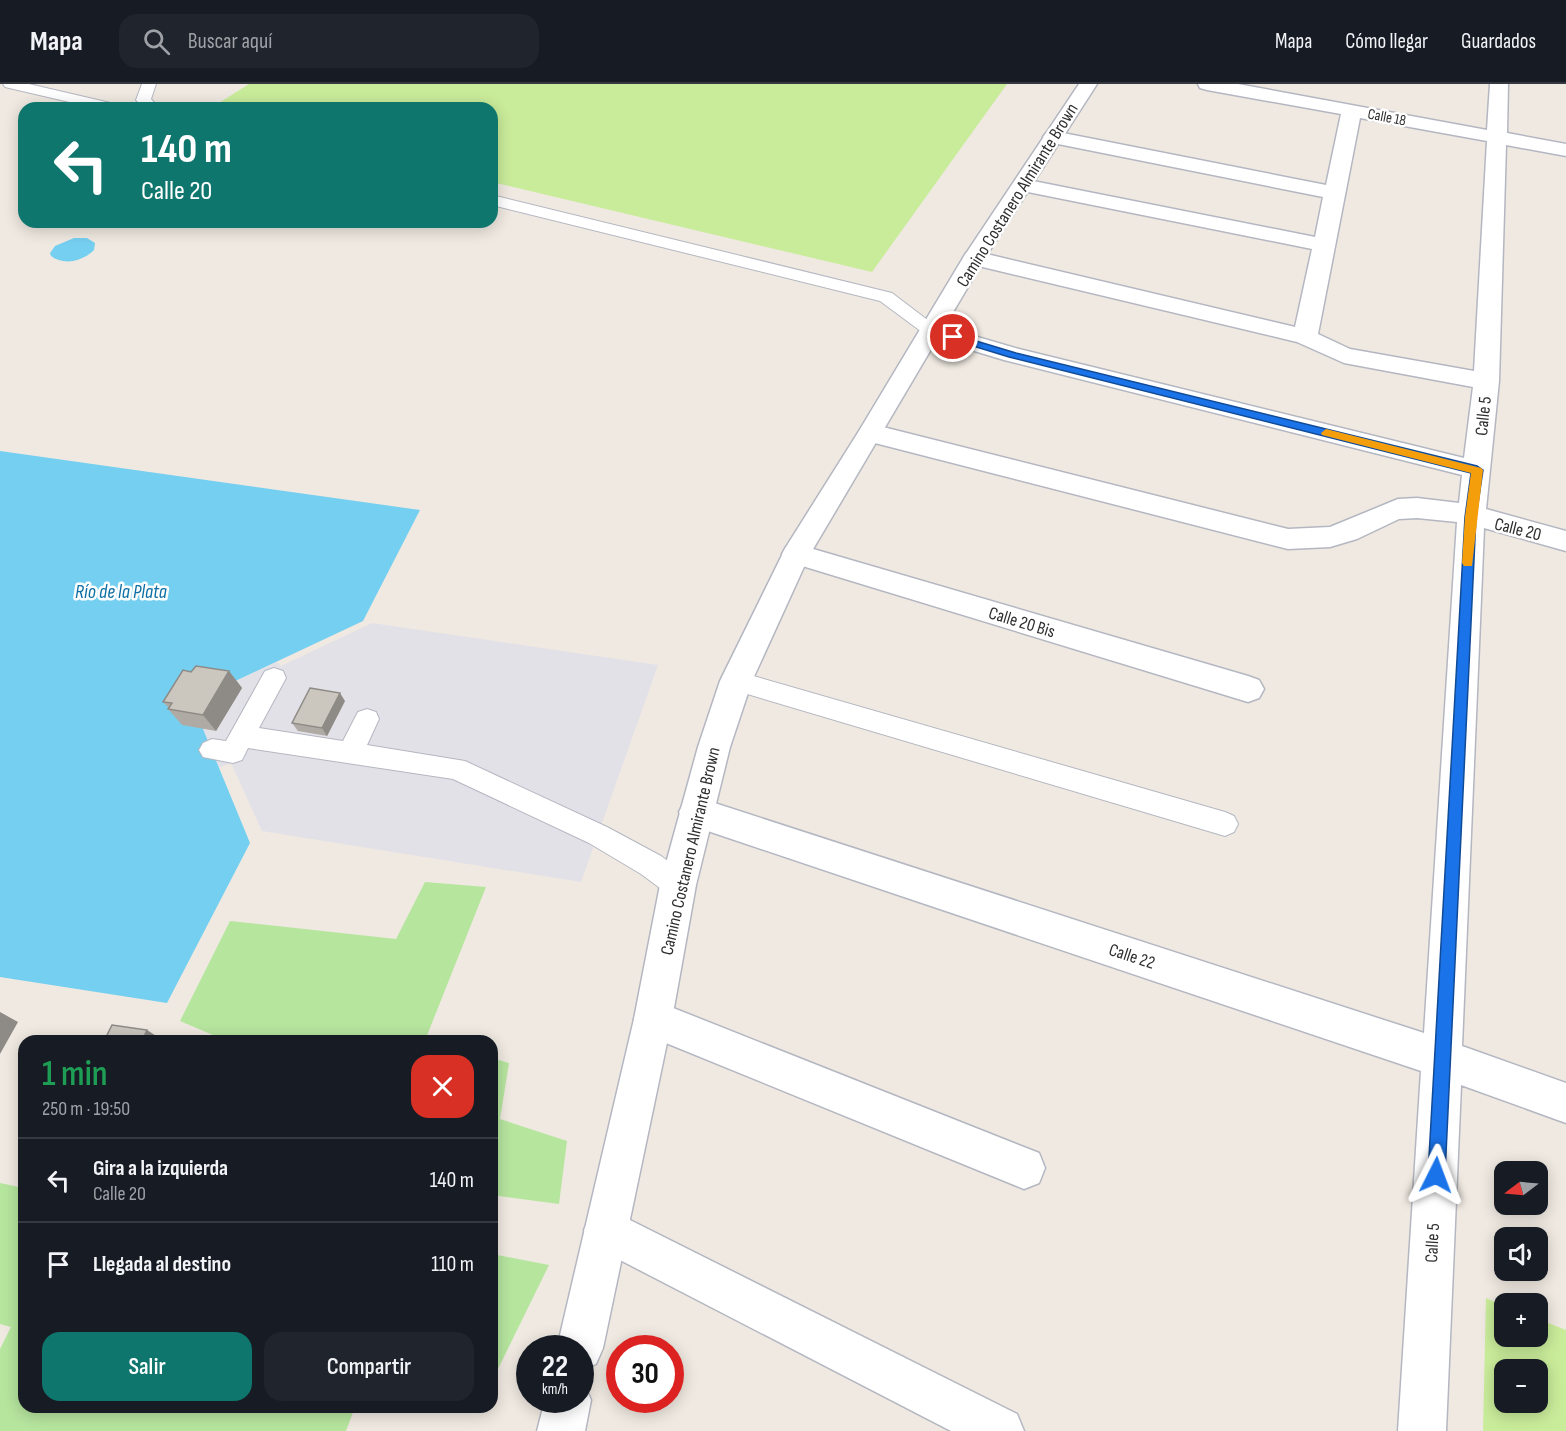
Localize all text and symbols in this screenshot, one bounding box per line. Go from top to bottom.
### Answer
search box [119,14,539,68]
text: Mapa [30,25,83,58]
icon: search [140,25,173,58]
text: Buscar aquí [188,28,272,55]
text: Mapa [1275,29,1312,54]
text: Cómo llegar [1345,29,1428,54]
text: Guardados [1461,29,1536,54]
street label: Camino Costanero Almirante Brown [952,100,1083,291]
street label: Calle 18 [1366,104,1408,131]
text: 140 m [141,124,232,175]
icon: left [42,126,120,204]
text: Calle 20 [141,175,212,207]
pin [927,311,978,362]
icon: arrive [936,320,969,353]
street label: Calle 5 [1471,395,1496,437]
street label: Calle 20 [1492,514,1544,545]
water label: Río de la Plata [75,580,167,604]
street label: Calle 20 Bis [986,602,1058,643]
street label: Camino Costanero Almirante Brown [656,745,725,957]
street label: Calle 22 [1106,939,1157,974]
text: 1 min [42,1053,107,1096]
button: close [411,1055,474,1118]
text: 250 m · 19:50 [42,1097,130,1121]
position arrow [1404,1143,1468,1207]
text: Gira a la izquierda [93,1155,228,1182]
north arrow [1494,1161,1548,1215]
map controls [1494,1161,1548,1413]
icon: left [42,1164,75,1197]
text: 140 m [430,1167,474,1194]
text: Calle 20 [93,1182,146,1206]
street label: Calle 5 [1421,1223,1444,1263]
button: sound [1494,1227,1548,1281]
icon: arrive [42,1248,75,1281]
text: Llegada al destino [93,1251,231,1278]
text: 110 m [431,1251,474,1278]
button: + [1494,1293,1548,1347]
button: Salir [42,1332,252,1401]
button: Compartir [264,1332,474,1401]
speed limit sign: 30 [606,1335,684,1413]
text: 22 [542,1349,568,1385]
button: − [1494,1359,1548,1413]
text: km/h [542,1380,568,1399]

